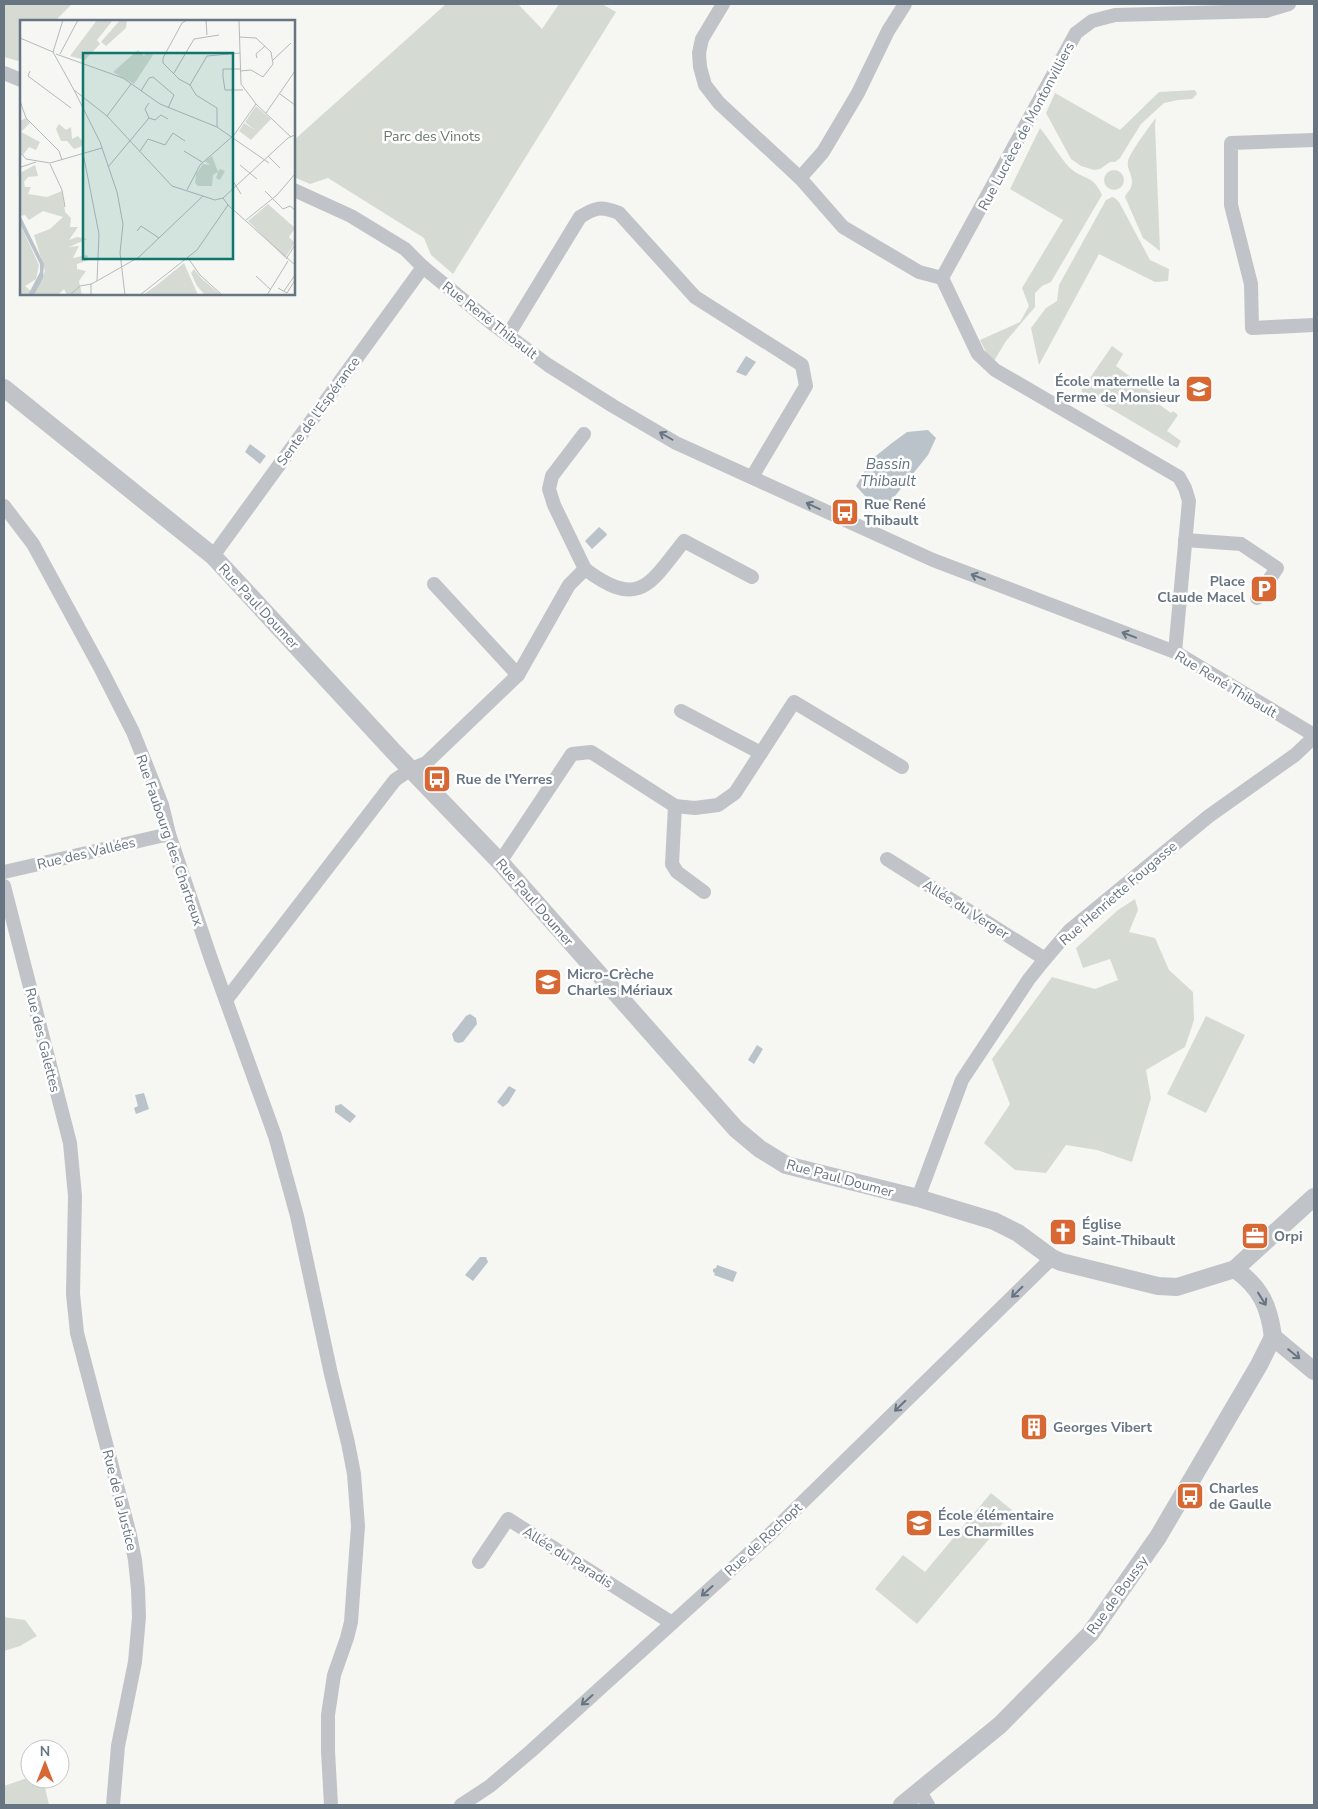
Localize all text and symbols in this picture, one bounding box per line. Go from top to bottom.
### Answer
inset map [20,20,295,295]
street label: Rue Lucrèce de Montonvilliers [974,38,1079,214]
park label: Parc des Vinots [383,127,481,146]
street label: Rue René Thibault [438,277,541,364]
street label: Sente de l'Espérance [272,353,364,470]
place label: École maternelle la Ferme de Monsieur [1055,372,1180,407]
school or university icon: École maternelle la Ferme de Monsieur [1184,374,1214,404]
one-way arrow [659,431,673,441]
water label: Bassin Thibault [860,454,917,491]
place label: Rue René Thibault [864,495,926,530]
bus stop icon: Rue René Thibault [830,497,860,527]
one-way arrow [806,500,821,510]
street label: Rue Paul Doumer [214,560,303,653]
one-way arrow [971,572,986,581]
place label: Place Claude Macel [1157,572,1246,607]
parking icon: Place Claude Macel [1249,574,1279,604]
one-way arrow [1122,630,1138,639]
street label: Rue René Thibault [1171,646,1280,722]
street label: Rue Faubourg des Chartreux [131,752,208,929]
bus stop icon: Rue de l'Yerres [422,764,452,794]
place label: Rue de l'Yerres [456,770,553,789]
street label: Rue des Vallées [35,833,137,874]
street label: Rue Henriette Fougasse [1055,837,1181,950]
street label: Rue Paul Doumer [491,854,578,950]
street label: Allée du Verger [919,875,1012,944]
place label: Micro-Crèche Charles Mériaux [567,965,673,1000]
school or university icon: Micro-Crèche Charles Mériaux [533,967,563,997]
street label: Rue des Galettes [20,986,65,1095]
street label: Rue Paul Doumer [784,1155,896,1202]
place label: Église Saint-Thibault [1082,1215,1176,1250]
church icon: Église Saint-Thibault [1048,1217,1078,1247]
office icon: Orpi [1240,1221,1270,1251]
place label: Orpi [1274,1227,1302,1246]
one-way arrow [1010,1286,1023,1298]
one-way arrow [1257,1291,1267,1305]
one-way arrow [1287,1348,1300,1359]
one-way arrow [894,1400,906,1412]
building icon: Georges Vibert [1019,1412,1049,1442]
place label: Georges Vibert [1053,1418,1152,1437]
street label: Rue de la Justice [98,1448,141,1553]
place label: Charles de Gaulle [1209,1479,1272,1514]
bus stop icon: Charles de Gaulle [1175,1481,1205,1511]
street label: Rue de Rochopt [720,1498,806,1580]
place label: École élémentaire Les Charmilles [938,1506,1054,1541]
school or university icon: École élémentaire Les Charmilles [904,1508,934,1538]
street label: Allée du Paradis [519,1522,617,1593]
street label: Rue de Boussy [1082,1551,1153,1639]
one-way arrow [701,1585,714,1597]
one-way arrow [580,1694,593,1706]
north arrow [20,1739,70,1789]
text: N [40,1742,50,1761]

